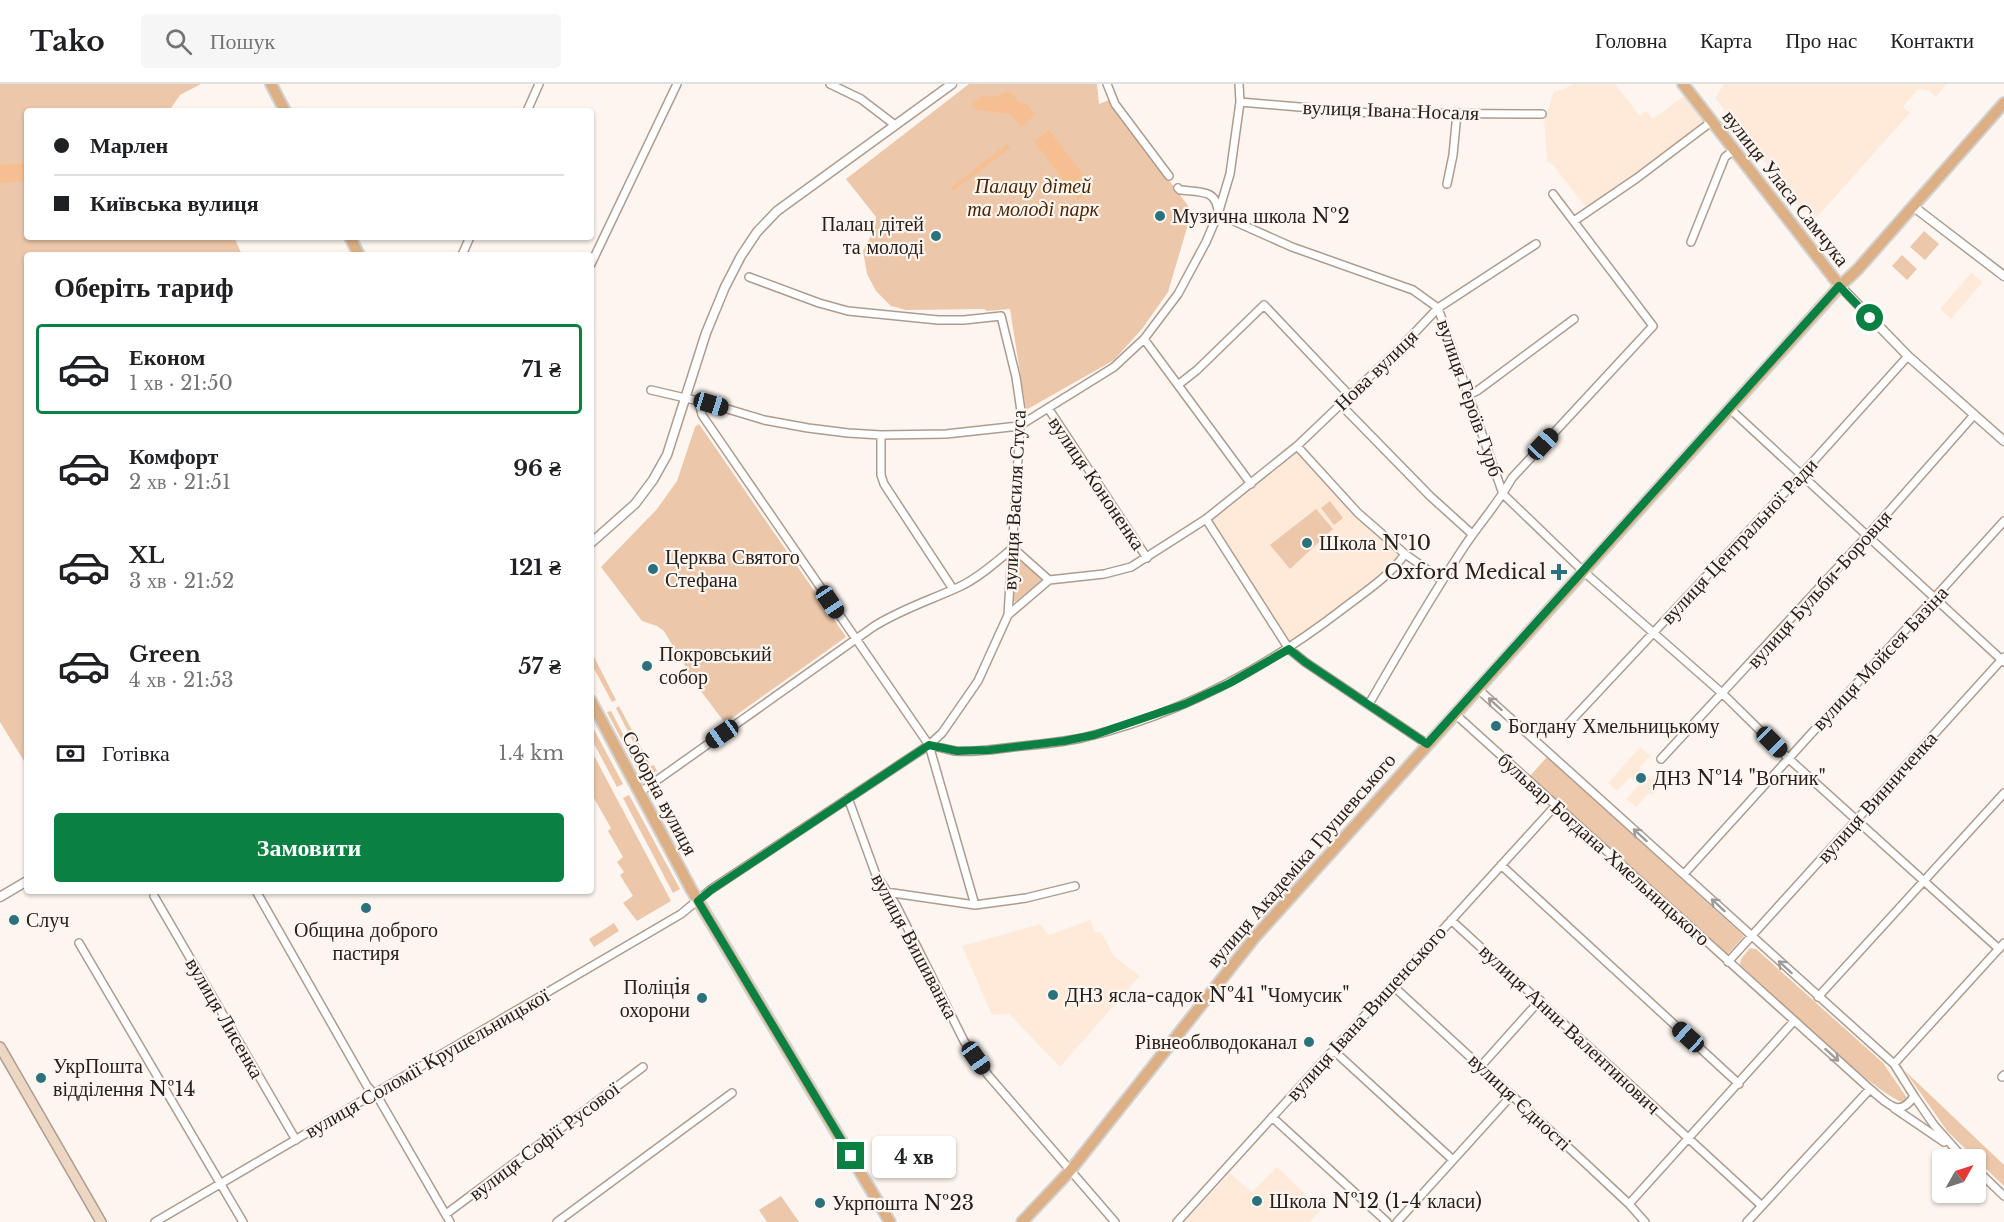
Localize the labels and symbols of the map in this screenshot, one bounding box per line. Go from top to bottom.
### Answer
street label: вулиця Івана Носаля [1302,95,1480,125]
street label: вулиця Уласа Самчука [1717,105,1855,271]
park label: Палацу дітей та молоді парк [967,174,1099,221]
place label: Музична школа №2 [1172,204,1350,228]
marker: Музична школа №2 [1153,209,1167,223]
place label: Палац дітей та молоді [821,212,924,259]
marker: Палац дітей та молоді [929,229,943,243]
route start [1856,304,1883,331]
street label: вулиця Героїв Гурб [1432,316,1508,480]
street label: Нова вулиця [1329,324,1423,416]
car [691,390,731,418]
street label: вулиця Василя Стуса [997,409,1031,591]
street label: вулиця Кононенка [1043,412,1151,554]
car [1524,425,1562,463]
street label: вулиця Центральної Ради [1656,453,1822,629]
street label: вулиця Бульби-Боровця [1742,505,1896,673]
place label: Школа №10 [1319,531,1431,555]
marker: Школа №10 [1300,536,1314,550]
place label: Церква Святого Стефана [665,545,800,592]
place label: Oxford Medical [1384,560,1546,584]
marker: Церква Святого Стефана [646,562,660,576]
marker: Oxford Medical [1550,563,1568,581]
street label: вулиця Мойсея Базіна [1807,581,1953,735]
car [812,582,848,622]
place label: Покровський собор [659,642,772,689]
marker: Покровський собор [640,659,654,673]
one-way arrow [1488,697,1503,711]
place label: Богдану Хмельницькому [1508,714,1719,738]
car [702,716,742,752]
marker: Богдану Хмельницькому [1489,719,1503,733]
car [1753,723,1791,761]
street label: вулиця Винниченка [1812,726,1942,868]
street label: Соборна вулиця [617,727,703,859]
street label: бульвар Богдана Хмельницького [1493,747,1715,951]
street label: вулиця Академіка Грушевського [1201,748,1401,972]
place label: ДНЗ №14 "Вогник" [1653,766,1826,790]
marker: ДНЗ №14 "Вогник" [1634,771,1648,785]
one-way arrow [1633,828,1648,842]
street label: вулиця Вишиванка [867,869,964,1023]
one-way arrow [1710,898,1725,913]
marker: Община доброго пастиря [359,901,373,915]
place label: Случ [26,908,69,932]
marker: Случ [7,913,21,927]
place label: Община доброго пастиря [294,918,438,965]
street label: вулиця Івана Вишенського [1281,920,1451,1106]
street label: вулиця Анни Валентинович [1474,939,1666,1119]
street label: вулиця Лисенка [181,953,269,1083]
one-way arrow [1778,960,1793,974]
place label: Поліцiя охорони [620,975,690,1022]
street label: вулиця Соломії Крушельницької [300,983,554,1143]
place label: ДНЗ ясла-садок №41 "Чомусик" [1065,983,1350,1007]
marker: ДНЗ ясла-садок №41 "Чомусик" [1046,988,1060,1002]
marker: Поліцiя охорони [695,991,709,1005]
car [1669,1018,1707,1056]
place label: Рівнеоблводоканал [1135,1030,1297,1054]
marker: Рівнеоблводоканал [1302,1035,1316,1049]
car [958,1038,994,1078]
street label: вулиця Єдності [1464,1048,1577,1156]
one-way arrow [1824,1048,1839,1062]
place label: УкрПошта відділення №14 [53,1054,195,1101]
marker: УкрПошта відділення №14 [34,1071,48,1085]
street label: вулиця Софії Русової [464,1076,624,1205]
callout: 4 хв [872,1135,956,1177]
route end [837,1142,864,1169]
north arrow [1932,1149,1986,1203]
place label: Школа №12 (1-4 класи) [1269,1189,1482,1213]
place label: Укрпошта №23 [832,1191,974,1215]
marker: Школа №12 (1-4 класи) [1250,1194,1264,1208]
marker: Укрпошта №23 [813,1196,827,1210]

